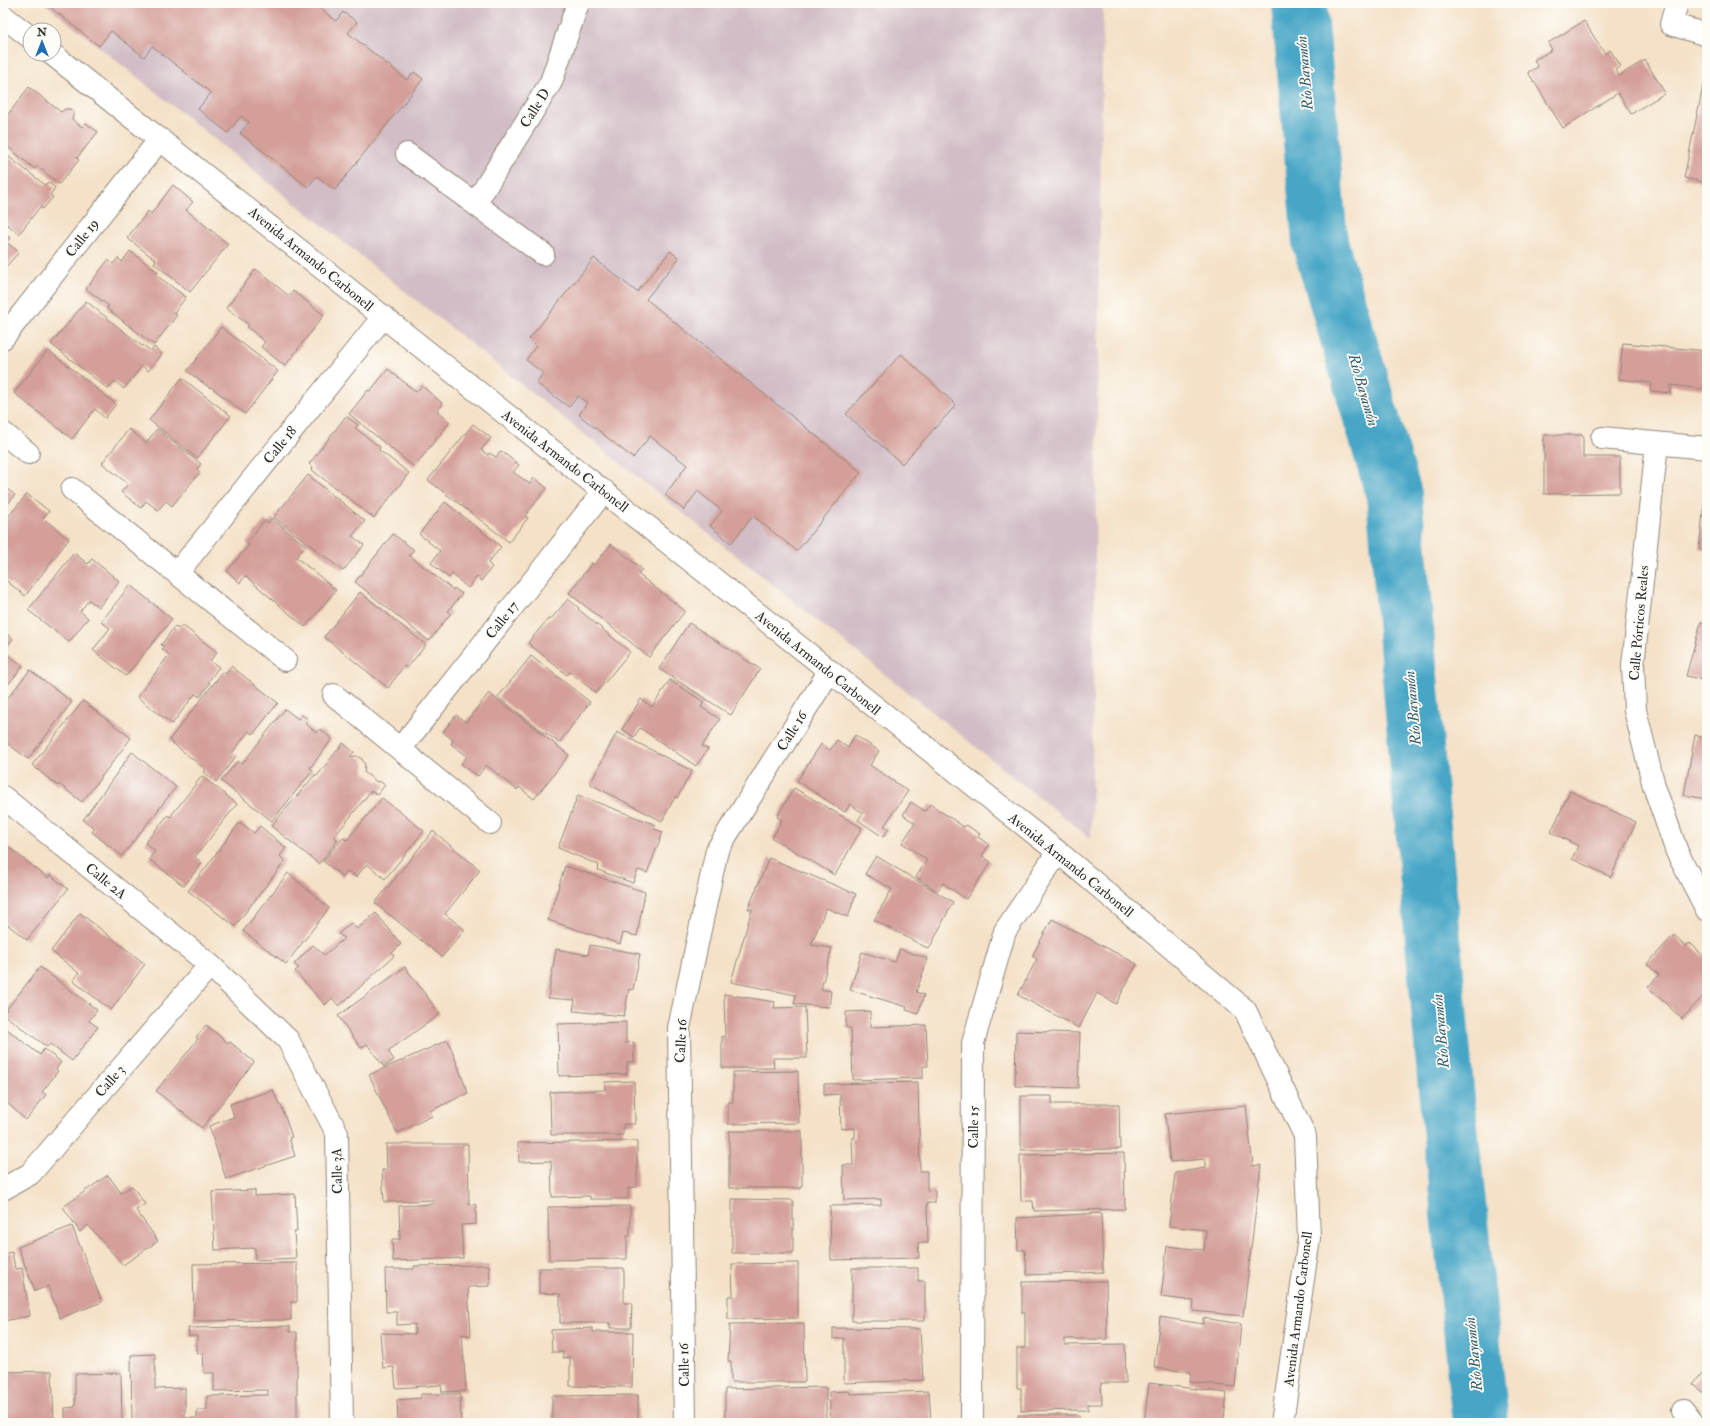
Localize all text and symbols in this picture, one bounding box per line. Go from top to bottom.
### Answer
north arrow [22,22,62,62]
text: N [36,26,48,39]
water label: Río Bayamón [1292,35,1318,112]
street label: Calle D [516,85,554,131]
street label: Avenida Armando Carbonell [244,203,377,315]
street label: Calle 19 [62,215,102,261]
water label: Río Bayamón [1343,351,1382,428]
street label: Avenida Armando Carbonell [497,406,632,516]
street label: Calle 18 [260,422,301,467]
street label: Calle Pórticos Reales [1625,564,1653,681]
street label: Calle 17 [482,597,522,642]
street label: Avenida Armando Carbonell [751,607,884,719]
water label: Río Bayamón [1400,670,1426,747]
street label: Calle 16 [773,707,811,754]
street label: Avenida Armando Carbonell [1004,809,1137,921]
street label: Calle 2A [82,859,130,903]
water label: Río Bayamón [1428,993,1454,1070]
street label: Calle 16 [671,1018,691,1063]
street label: Calle 3 [91,1061,129,1101]
street label: Calle 15 [965,1105,982,1148]
street label: Calle 3A [328,1148,346,1194]
street label: Avenida Armando Carbonell [1280,1230,1316,1389]
water label: Río Bayamón [1461,1316,1487,1393]
street label: Calle 16 [675,1342,693,1387]

